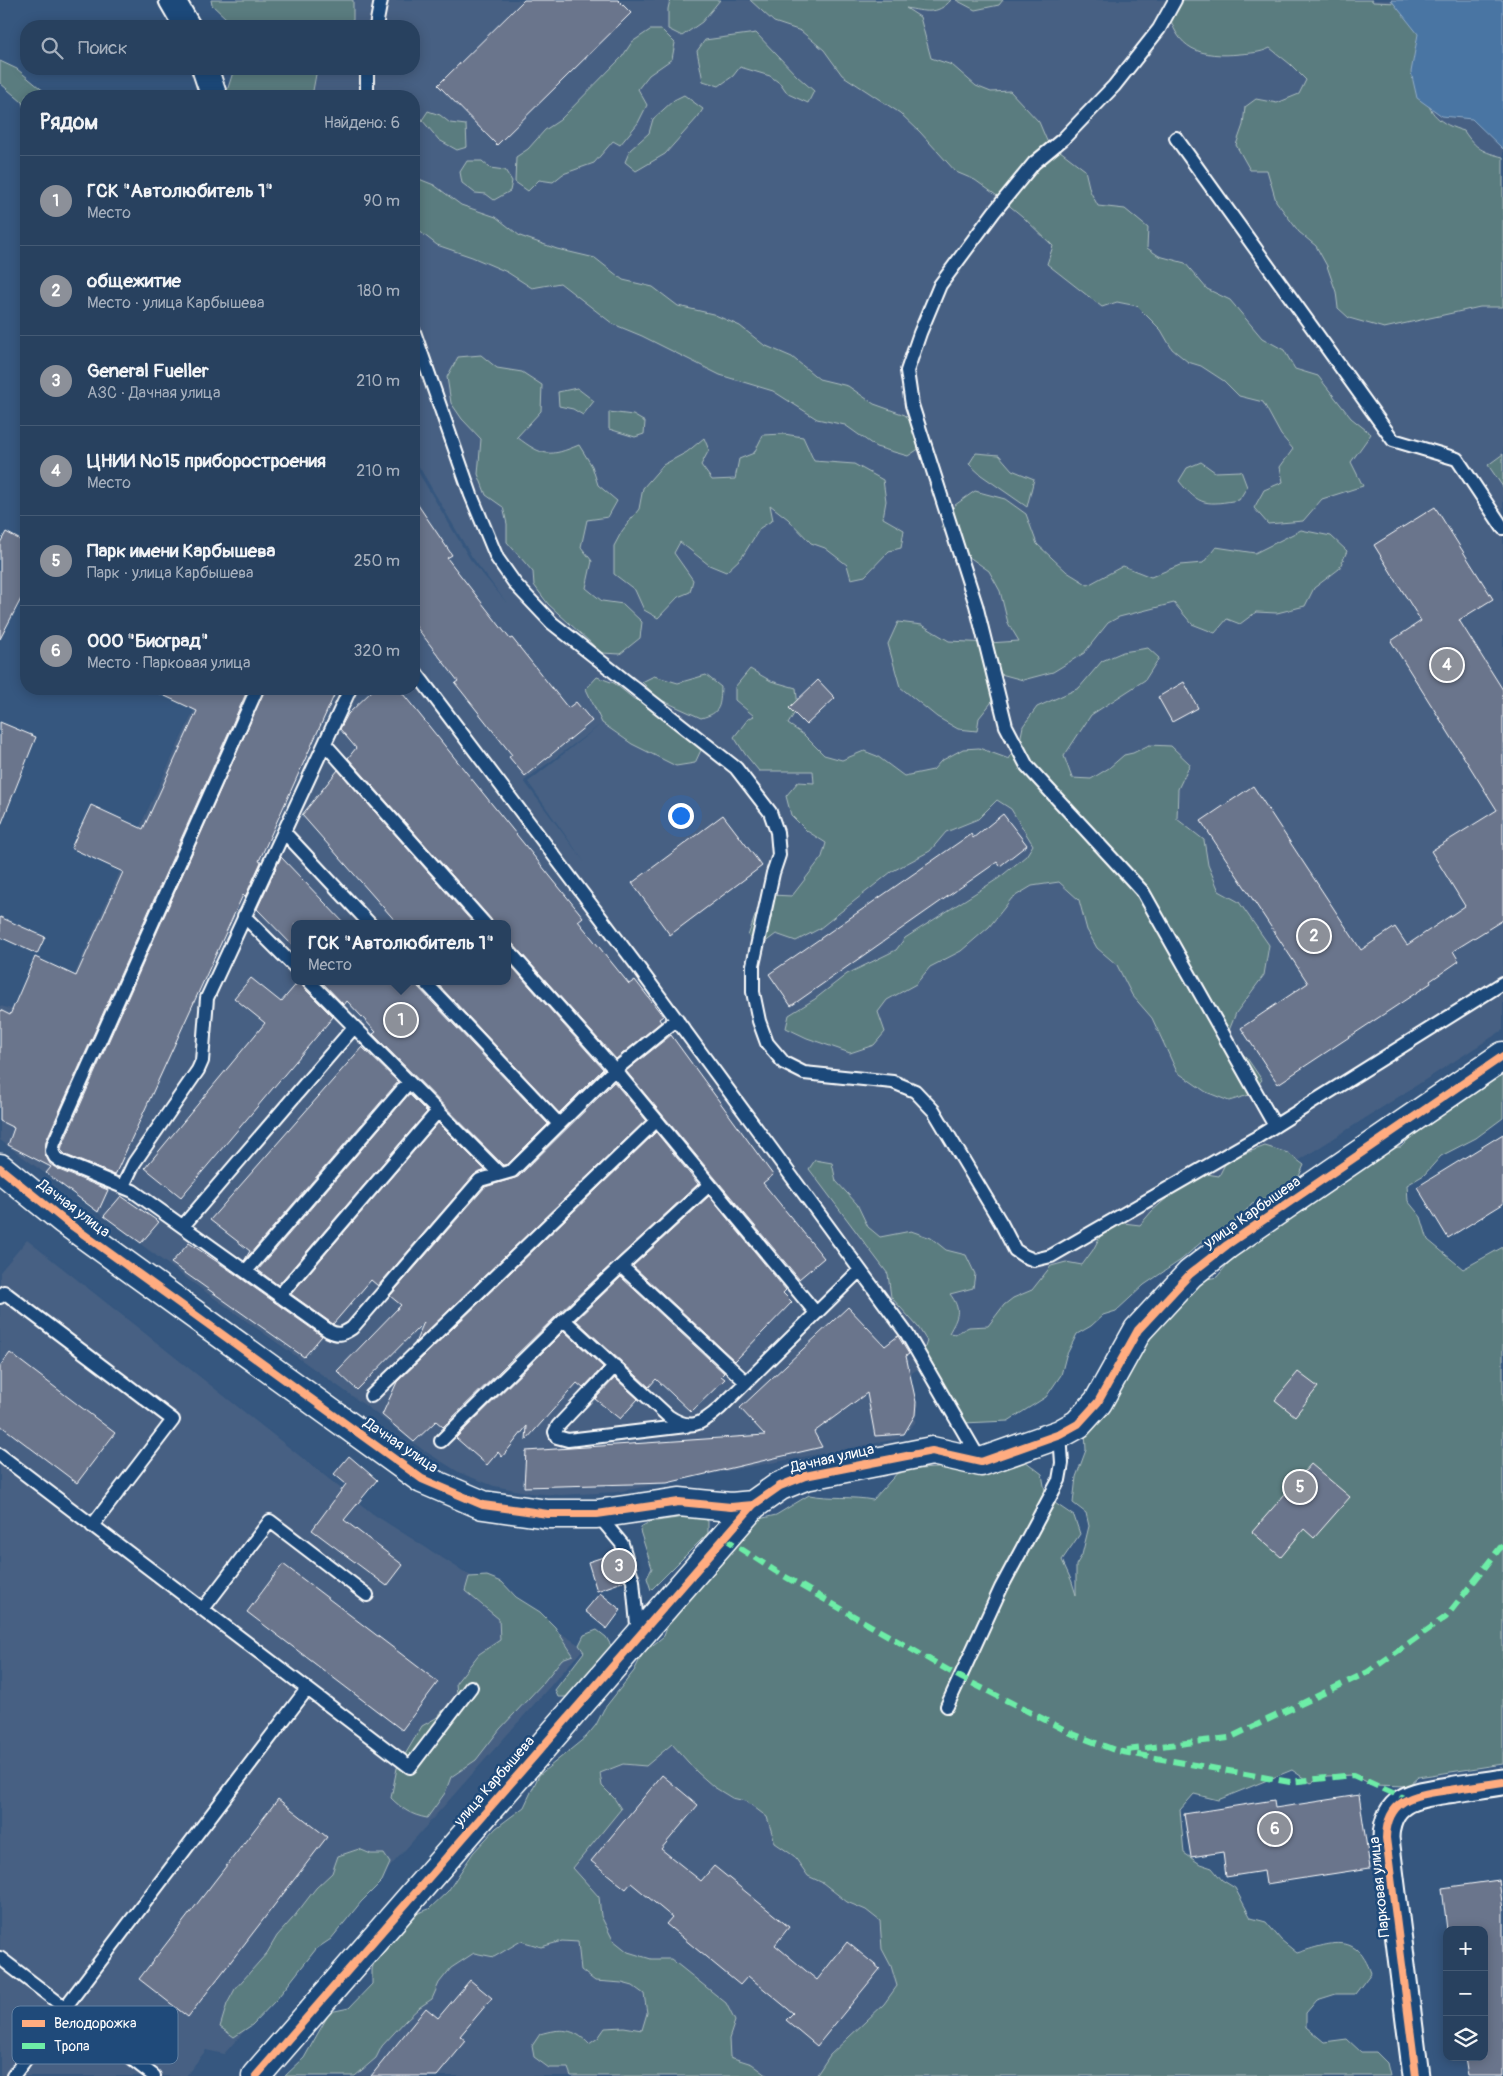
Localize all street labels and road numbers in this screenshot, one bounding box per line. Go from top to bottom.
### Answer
street label: улица Карбышева [1199,1172,1304,1253]
street label: Дачная улица [33,1174,114,1242]
street label: Дачная улица [359,1413,442,1477]
street label: Дачная улица [787,1440,876,1478]
street label: улица Карбышева [449,1732,539,1831]
street label: Парковая улица [1365,1836,1394,1938]

